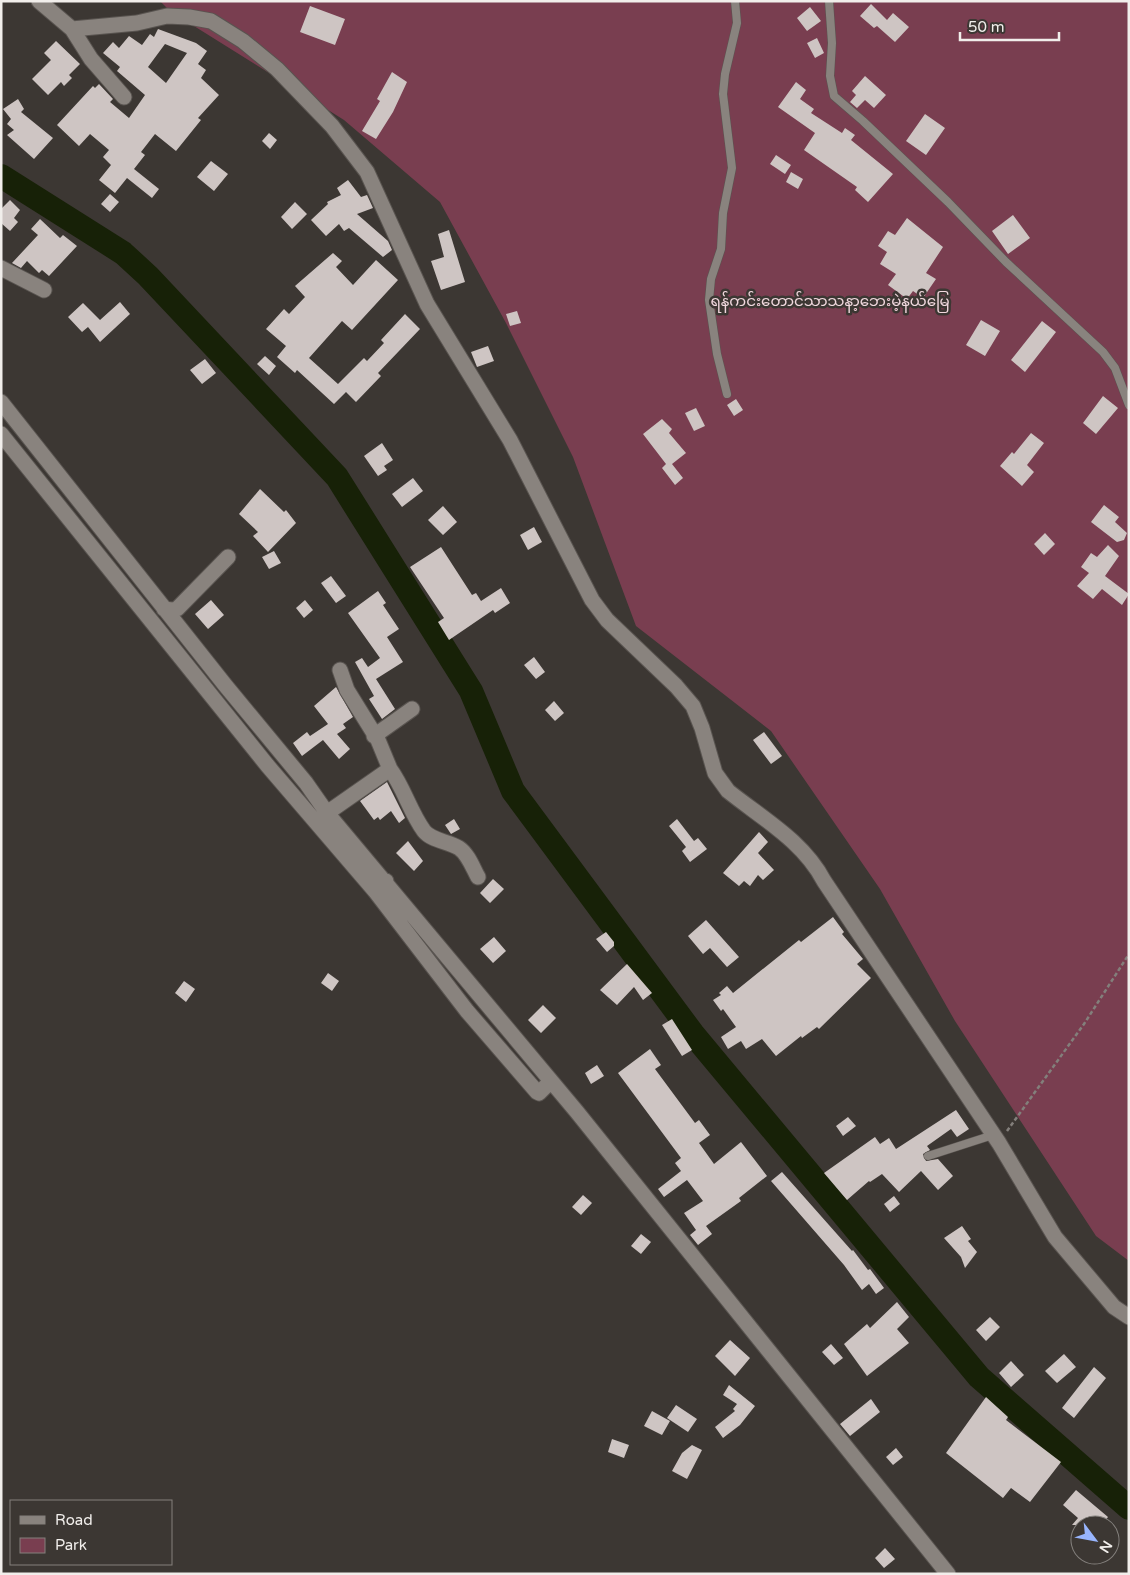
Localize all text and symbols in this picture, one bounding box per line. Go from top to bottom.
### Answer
scale bar [960,10,1059,42]
text: 50 m [968,18,1005,36]
park label: ရန်ကင်းတောင်သာသနာ့ဘေးမဲ့နယ်မြေ [710,291,950,313]
legend [10,1500,172,1565]
text: Road [55,1511,93,1529]
north arrow [1070,1515,1120,1565]
text: Park [55,1536,87,1554]
text: N [1095,1537,1116,1556]

